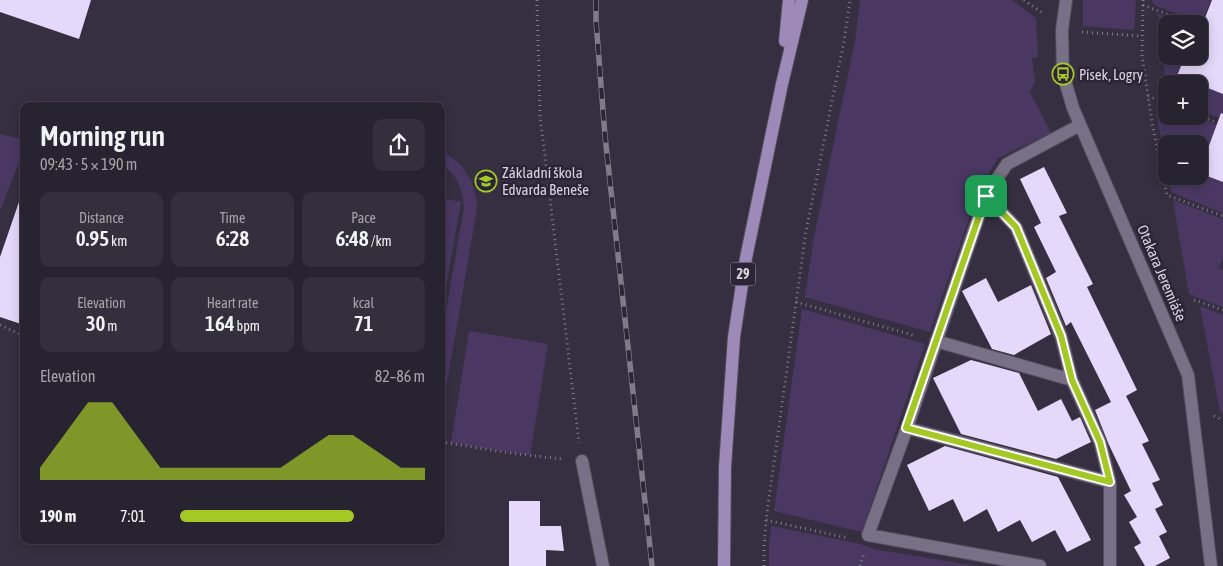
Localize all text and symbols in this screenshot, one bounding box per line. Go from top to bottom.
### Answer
map controls [1158,15,1208,185]
button: layers [1158,15,1208,65]
bus stop icon: Písek, Logry [1051,62,1075,86]
place label: Písek, Logry [1079,66,1143,83]
button: + [1158,75,1208,125]
button: share [373,119,425,171]
text: Morning run [40,120,165,152]
button: − [1158,135,1208,185]
text: 09:43 · 5 × 190 m [40,155,137,173]
place label: Základní škola Edvarda Beneše [502,164,589,198]
school or university icon: Základní škola Edvarda Beneše [474,169,498,193]
pin [965,175,1007,217]
icon: arrive [972,182,1000,210]
text: Distance [79,210,124,226]
text: Time [220,210,245,226]
text: Pace [351,210,376,226]
street label: Otakara Jeremiáše [1134,222,1190,324]
text: 0.95 [76,226,109,250]
text: 6:28 [216,226,249,250]
text: 6:48 [335,226,369,250]
text: km [109,233,127,249]
text: /km [369,233,392,249]
road number: 29 [730,262,756,286]
text: Elevation [77,295,126,311]
text: Heart rate [207,295,258,311]
text: kcal [353,295,374,311]
text: 30 [86,311,105,335]
text: 164 [205,311,235,335]
text: 71 [354,311,373,335]
text: m [105,318,117,334]
text: bpm [235,318,260,334]
text: Elevation [40,367,95,385]
text: 82–86 m [375,367,425,385]
text: 190 m [40,507,76,525]
text: 7:01 [120,507,146,525]

